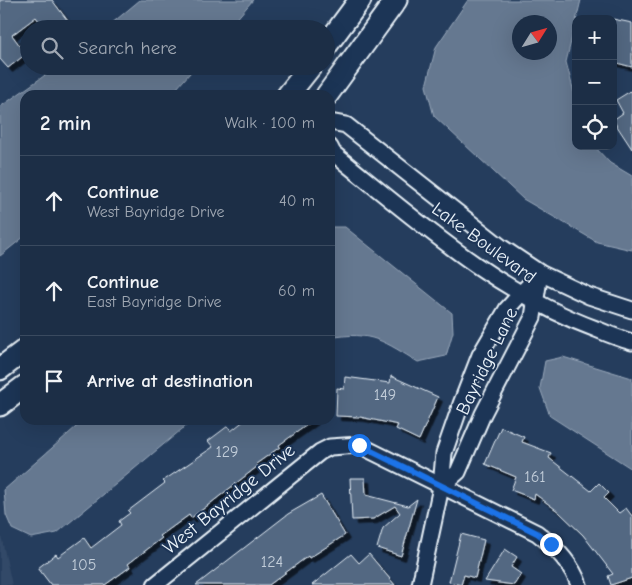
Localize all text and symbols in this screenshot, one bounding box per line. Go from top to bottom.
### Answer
north arrow [512,15,557,60]
map controls [572,15,617,150]
button: + [572,15,617,60]
search box [20,20,335,75]
icon: search [38,34,66,62]
text: Search here [78,37,177,59]
button: − [572,60,617,105]
button: locate [572,105,617,150]
text: 2 min [40,111,91,135]
text: Walk · 100 m [225,114,315,132]
text: Continue [87,181,159,203]
icon: ahead [40,187,68,215]
text: 40 m [279,192,315,210]
street label: Lake Boulevard [428,198,540,288]
text: West Bayridge Drive [87,203,224,221]
text: Continue [87,271,159,293]
icon: ahead [40,277,68,305]
text: 60 m [278,282,315,300]
text: East Bayridge Drive [87,293,222,311]
street label: Bayridge Lane [451,304,523,418]
icon: arrive [40,367,68,395]
text: Arrive at destination [87,370,253,392]
house number: 149 [374,386,396,404]
route start [348,434,371,457]
street label: West Bayridge Drive [159,439,299,559]
house number: 129 [215,443,239,461]
house number: 161 [524,468,546,486]
route end [540,533,563,556]
house number: 124 [261,553,283,571]
house number: 105 [72,556,96,574]

